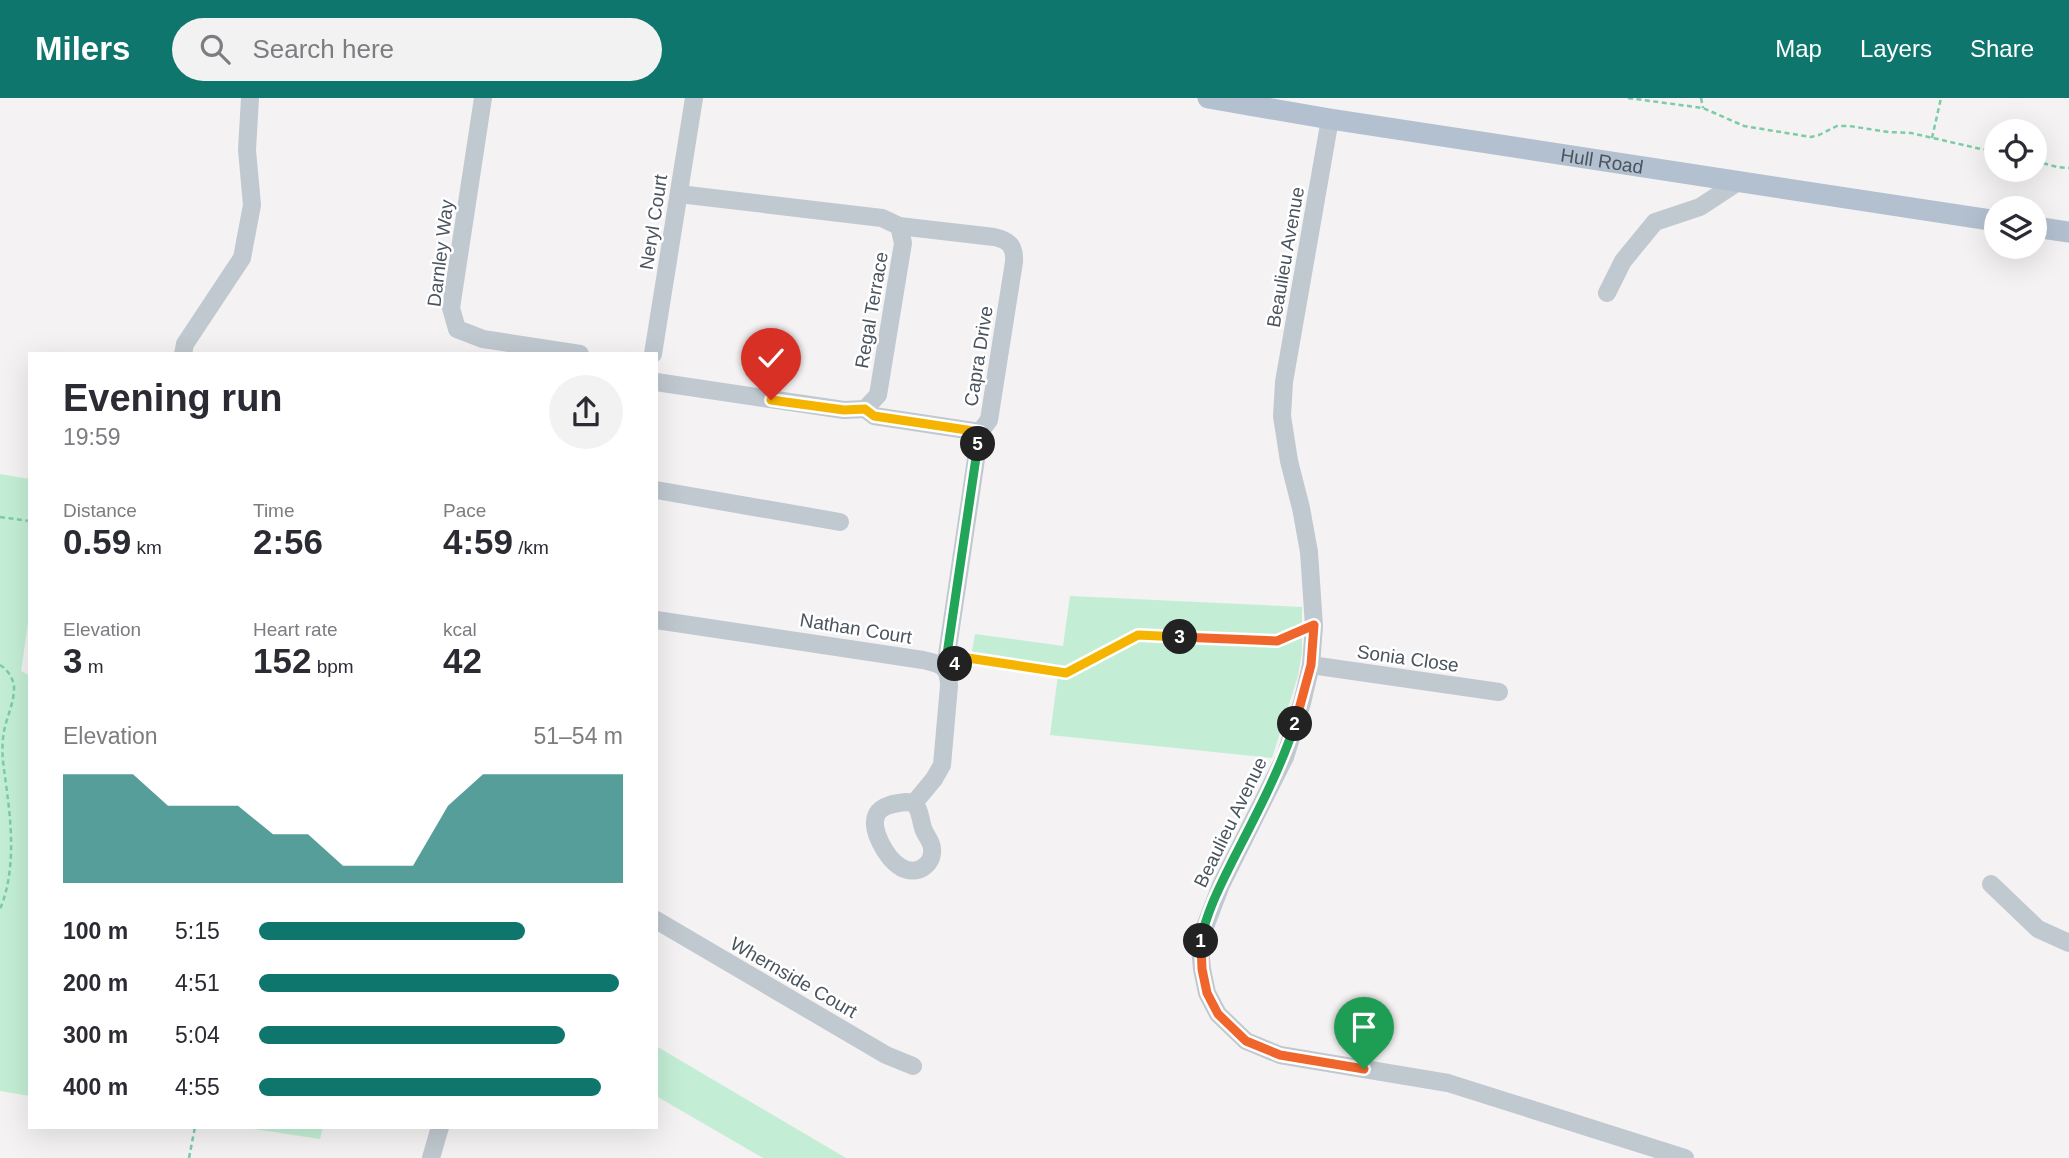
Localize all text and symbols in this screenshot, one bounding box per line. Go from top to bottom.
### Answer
search box [172,18,662,81]
text: Milers [35,30,130,67]
icon: search [196,30,234,68]
text: Search here [252,34,394,64]
text: Map [1775,35,1822,62]
text: Layers [1860,35,1932,62]
text: Share [1970,35,2034,62]
map controls [1984,119,2047,259]
button: locate [1984,119,2047,182]
street label: Hull Road [1559,144,1645,178]
street label: Neryl Court [636,172,671,271]
street label: Beaulieu Avenue [1263,185,1308,329]
button: layers [1984,196,2047,259]
street label: Darnley Way [423,198,458,308]
street label: Regal Terrace [851,250,892,370]
street label: Capra Drive [960,304,997,408]
pin [741,328,801,400]
icon: check [752,339,790,377]
button: share [549,375,623,449]
text: Evening run [63,377,283,419]
text: 19:59 [63,424,121,450]
pin: 5 [960,426,996,462]
text: 5 [972,433,983,454]
text: Distance [63,500,137,521]
text: Time [253,500,295,521]
text: Pace [443,500,486,521]
text: 0.59 [63,522,131,561]
text: 2:56 [253,522,323,561]
text: 4:59 [443,522,513,561]
text: km [131,537,162,558]
text: /km [513,537,549,558]
street label: Nathan Court [798,609,914,648]
text: Elevation [63,619,141,640]
text: Heart rate [253,619,337,640]
text: kcal [443,619,477,640]
pin: 3 [1162,620,1198,654]
text: 3 [1174,626,1185,647]
text: 3 [63,641,82,680]
text: 152 [253,641,311,680]
text: 42 [443,641,482,680]
street label: Sonia Close [1356,641,1460,676]
pin: 4 [937,646,972,682]
text: 4 [949,653,960,674]
text: m [82,656,104,677]
text: bpm [311,656,354,677]
pin: 2 [1278,706,1312,742]
text: 2 [1289,713,1300,734]
text: Elevation [63,723,158,749]
text: 51–54 m [533,723,623,749]
street label: Beaulieu Avenue [1190,754,1271,891]
text: 100 m [63,918,128,944]
text: 5:15 [175,918,220,944]
pin: 1 [1184,924,1218,958]
text: 1 [1195,930,1206,951]
street label: Whernside Court [727,933,861,1023]
text: 200 m [63,970,128,996]
text: 4:51 [175,970,220,996]
pin [1334,997,1394,1069]
icon: arrive [1345,1008,1383,1046]
text: 300 m [63,1022,128,1048]
text: 5:04 [175,1022,220,1048]
text: 400 m [63,1074,128,1100]
text: 4:55 [175,1074,220,1100]

